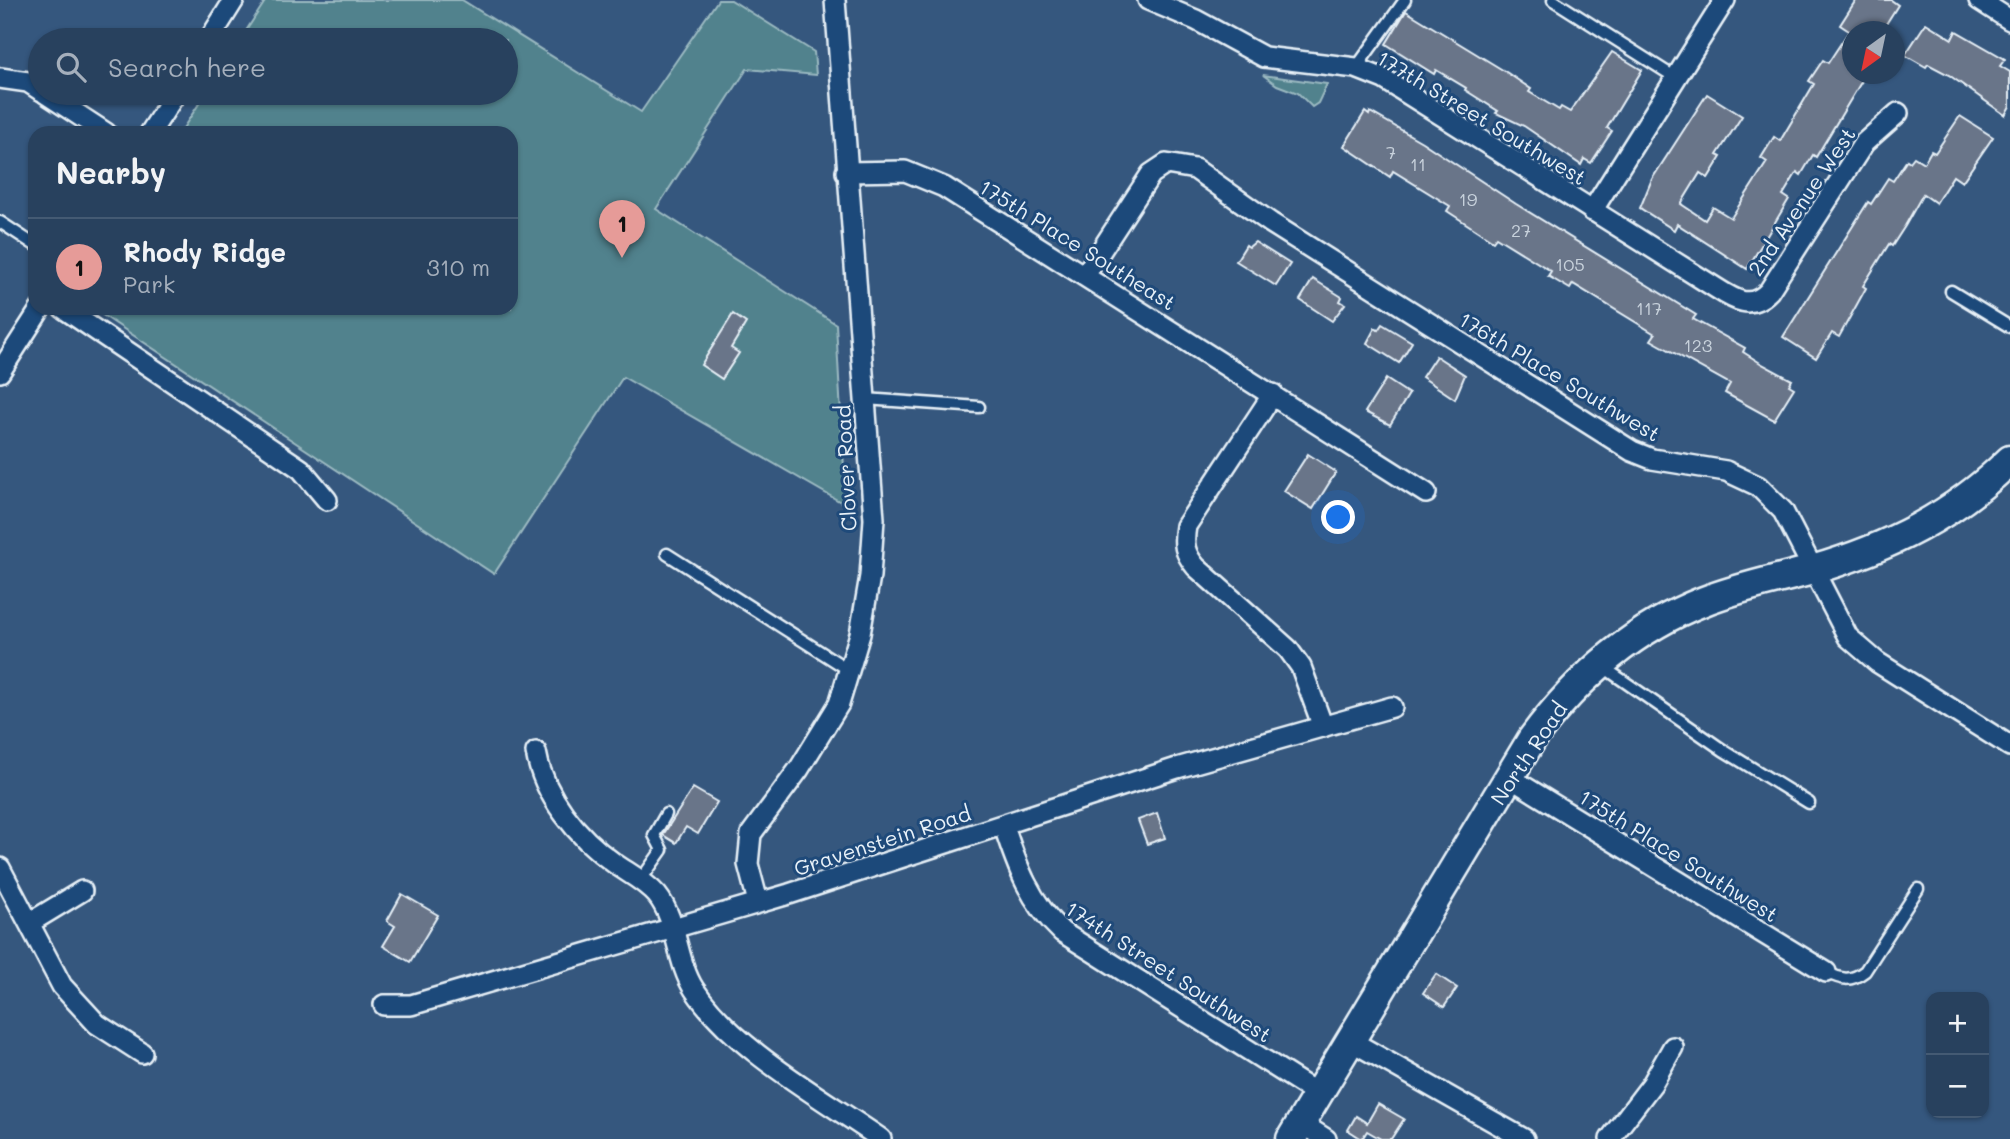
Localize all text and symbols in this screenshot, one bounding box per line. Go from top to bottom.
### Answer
north arrow [1842,21,1905,84]
search box [28,28,518,105]
street label: 177th Street Southwest [1373,44,1591,190]
icon: search [52,48,90,86]
text: Search here [108,50,266,84]
street label: 2nd Avenue West [1741,121,1861,281]
house number: 7 [1386,141,1396,163]
text: Nearby [56,152,166,192]
house number: 11 [1410,152,1426,176]
street label: 175th Place Southeast [975,172,1181,316]
house number: 19 [1459,187,1478,211]
pin: 1 [599,200,645,258]
house number: 27 [1511,218,1531,242]
text: Rhody Ridge [123,235,286,269]
text: 1 [74,252,84,282]
text: 310 m [426,252,490,282]
house number: 105 [1555,252,1585,276]
text: Park [123,269,175,299]
house number: 117 [1636,296,1662,320]
street label: 176th Place Southwest [1454,305,1666,447]
house number: 123 [1684,333,1712,357]
street label: Clover Road [828,404,862,532]
your location [1321,500,1355,534]
street label: North Road [1484,696,1572,810]
street label: 175th Place Southwest [1574,783,1784,927]
street label: Gravenstein Road [790,799,974,881]
street label: 174th Street Southwest [1061,894,1277,1048]
map controls [1926,992,1989,1118]
button: + [1926,992,1989,1055]
button: − [1926,1055,1989,1118]

